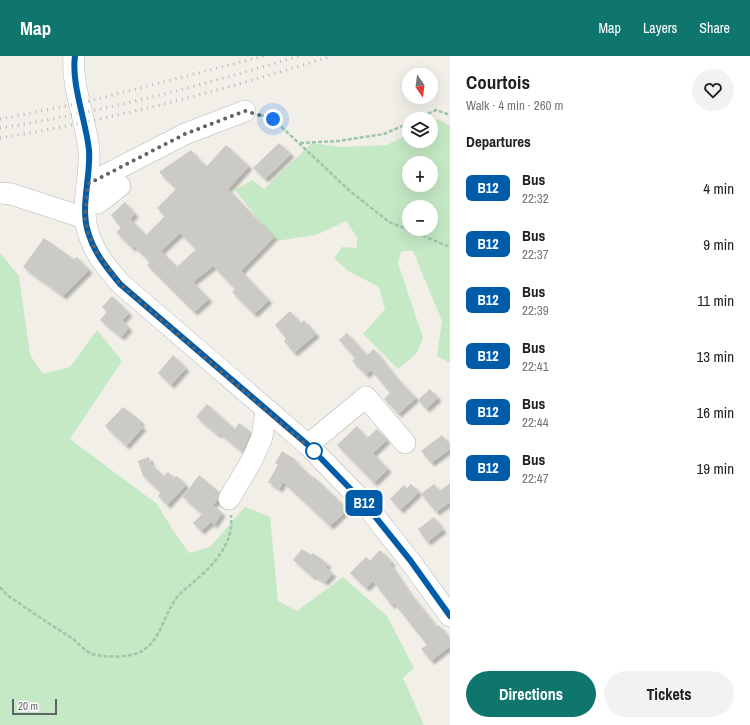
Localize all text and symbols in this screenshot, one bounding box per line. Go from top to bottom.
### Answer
text: Map [20,15,51,41]
text: Map [599,19,621,37]
text: Layers [643,19,677,37]
text: Share [699,19,730,37]
north arrow [402,68,438,104]
map controls [402,68,438,236]
text: Courtois [466,69,530,95]
button: heart [692,69,734,111]
text: Walk · 4 min · 260 m [466,97,563,114]
your location [263,109,283,129]
button: layers [402,112,438,148]
text: Departures [466,131,531,152]
button: + [402,156,438,192]
text: Bus [522,169,545,190]
text: 4 min [703,178,734,199]
text: B12 [477,179,499,197]
text: 22:32 [522,190,549,207]
button: − [402,200,438,236]
text: Bus [522,225,545,246]
text: 9 min [703,234,734,255]
text: B12 [477,235,499,253]
text: 22:37 [522,246,549,263]
text: Bus [522,281,545,302]
text: 11 min [697,290,734,311]
text: B12 [477,291,499,309]
text: 22:39 [522,302,549,319]
text: Bus [522,337,545,358]
text: 13 min [696,346,734,367]
text: B12 [477,347,499,365]
text: 22:41 [522,358,549,375]
text: Bus [522,393,545,414]
text: 16 min [696,402,734,423]
text: B12 [477,403,499,421]
text: 22:44 [522,414,549,431]
unlabelled marker [305,442,323,460]
text: Bus [522,449,545,470]
text: 19 min [696,458,734,479]
text: B12 [477,459,499,477]
text: 22:47 [522,470,549,487]
line badge: B12 [341,490,387,516]
text: B12 [353,494,375,512]
button: Directions [466,671,596,717]
button: Tickets [604,671,734,717]
scale bar [12,697,57,716]
text: 20 m [18,699,38,713]

